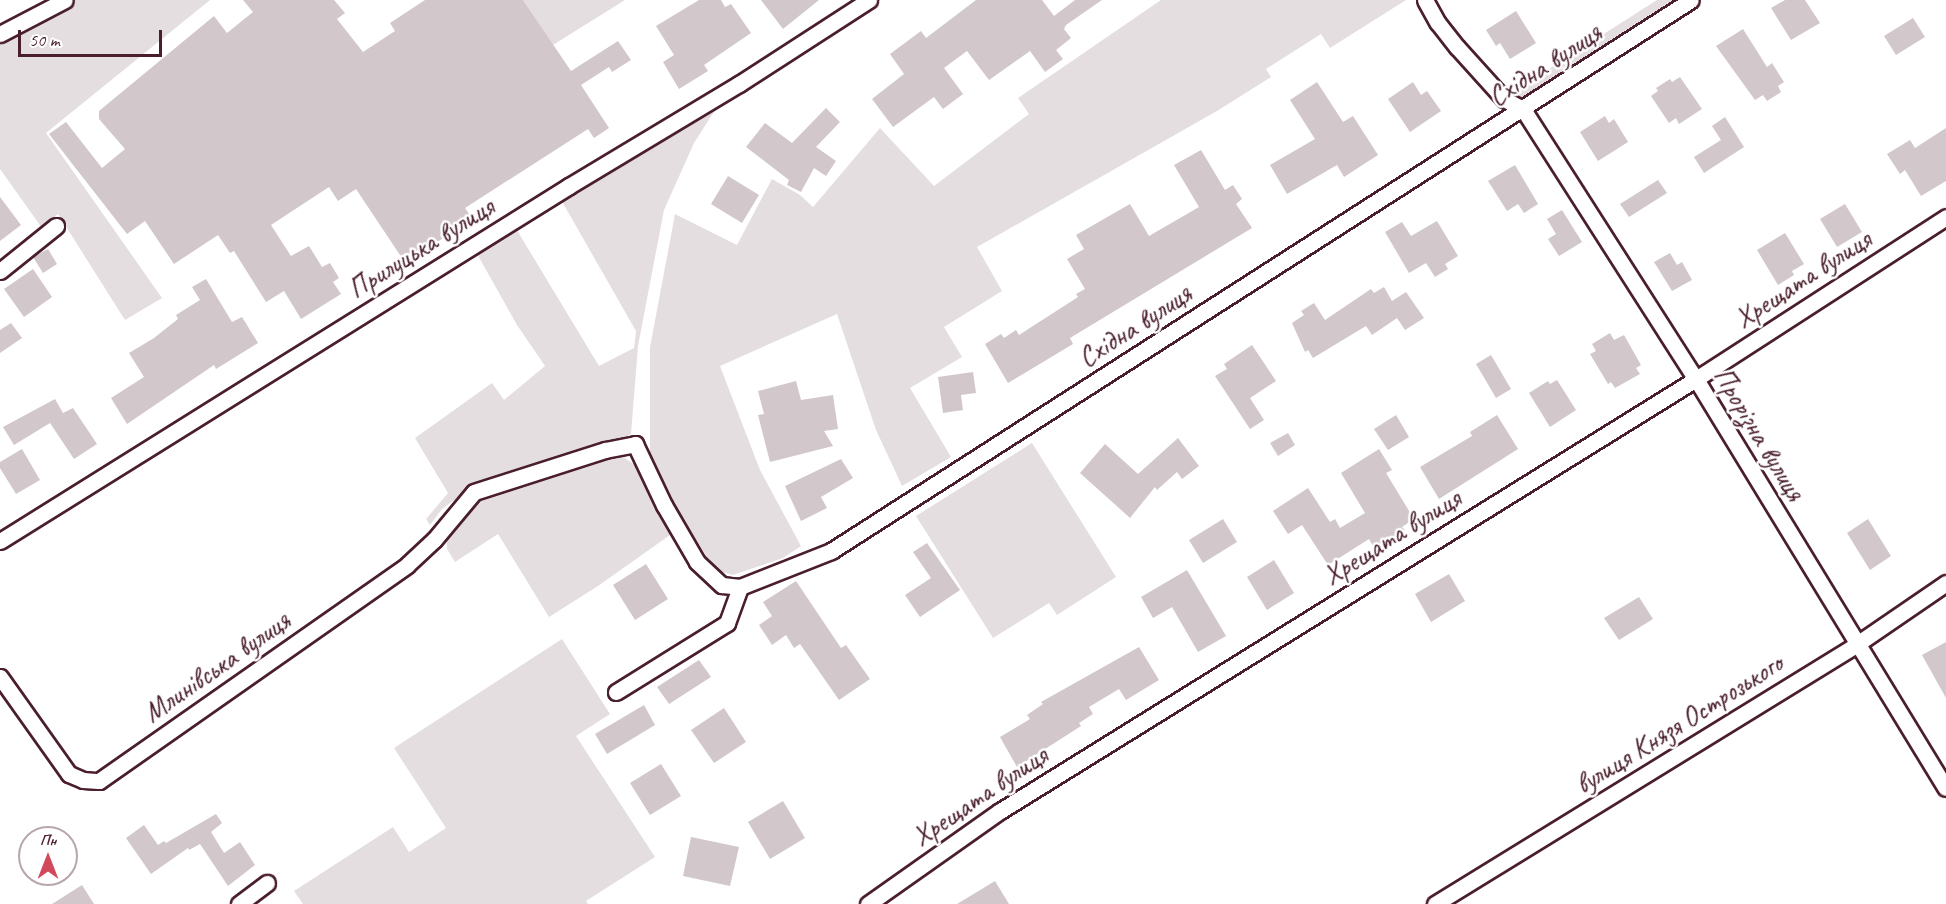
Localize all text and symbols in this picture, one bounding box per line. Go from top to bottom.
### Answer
street label: Східна вулиця [1482,16,1608,114]
scale bar [21,18,165,56]
text: 50 m [29,29,60,51]
street label: Прилуцька вулиця [342,190,500,306]
street label: Хрещата вулиця [1729,223,1877,335]
street label: Східна вулиця [1072,277,1198,375]
street label: Прорізна вулиця [1706,361,1812,507]
street label: Хрещата вулиця [1317,481,1467,593]
street label: Млинівська вулиця [137,604,297,730]
street label: вулиця Князя Острозького [1569,646,1789,802]
street label: Хрещата вулиця [906,739,1054,853]
north arrow [18,826,78,886]
text: Пн [40,830,56,850]

